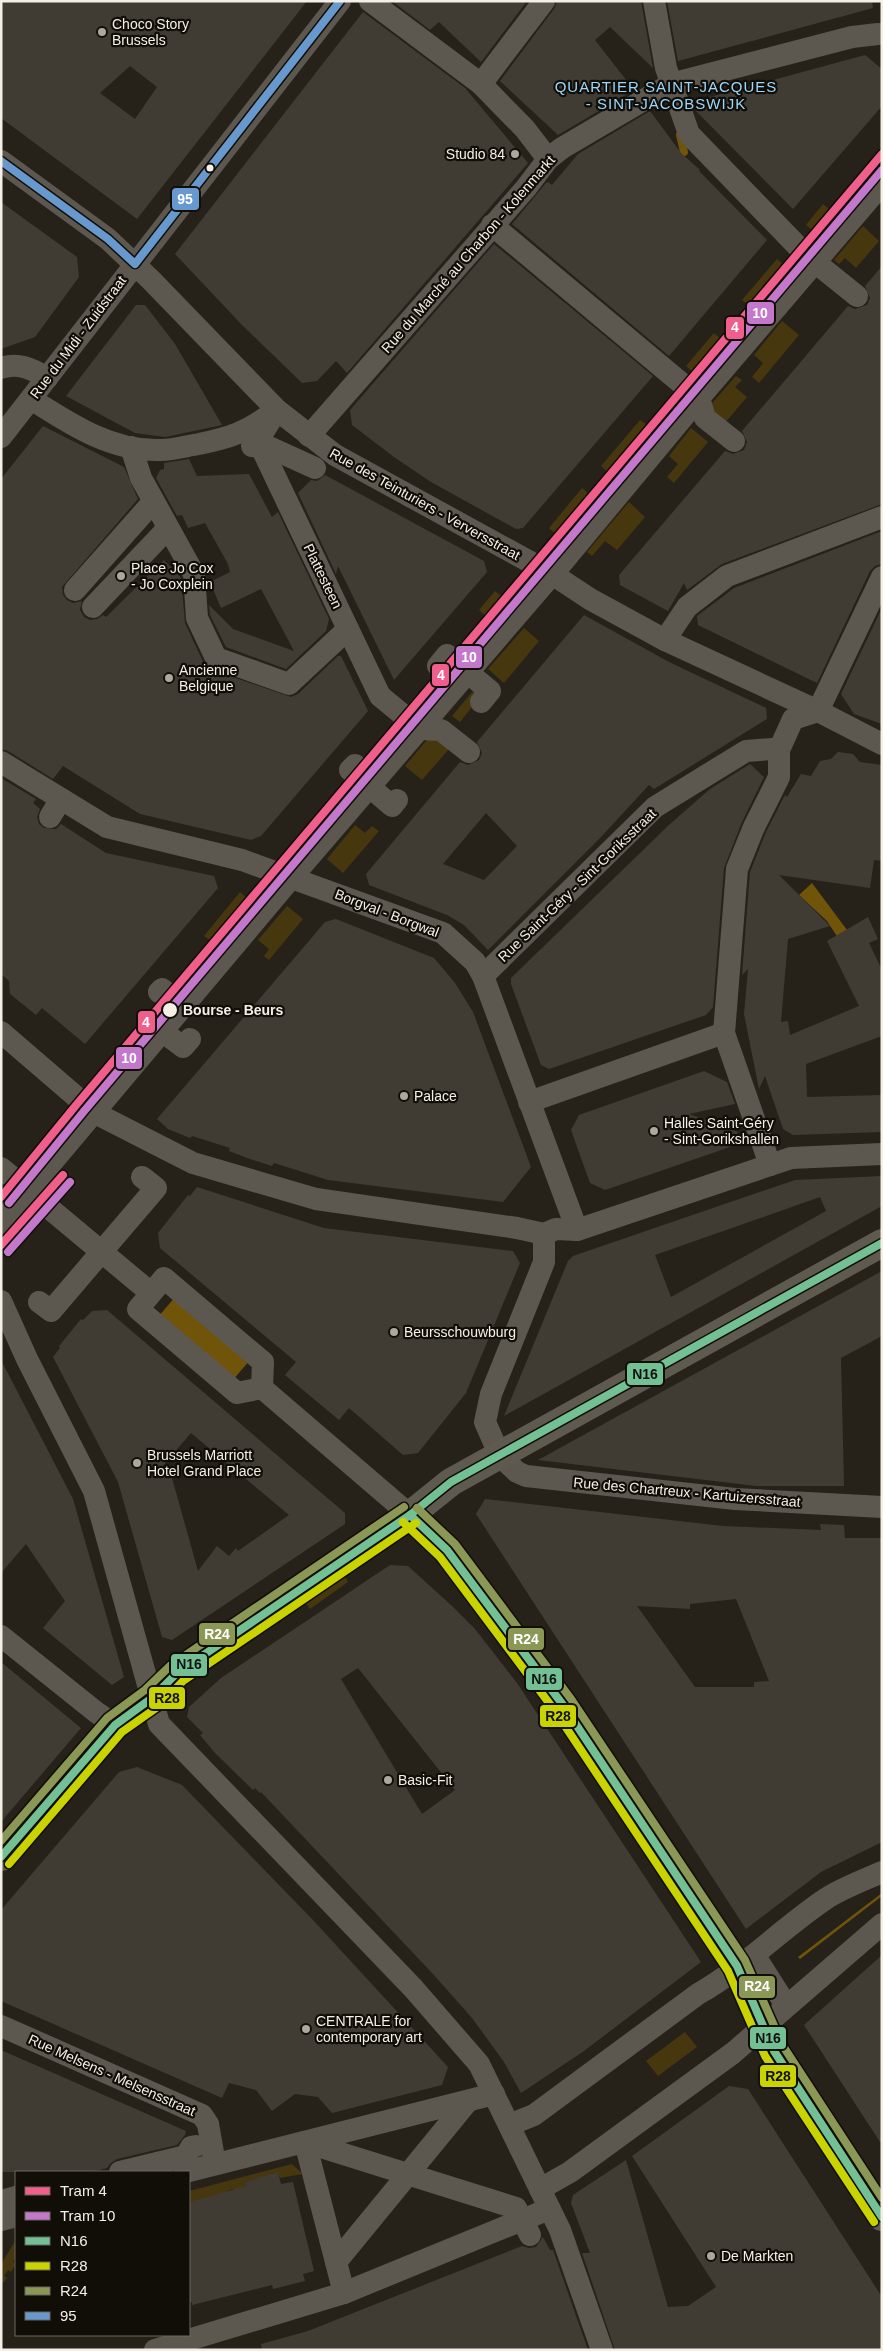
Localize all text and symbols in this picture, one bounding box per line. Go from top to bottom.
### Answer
place label: Choco Story Brussels [112,16,189,48]
marker: Choco Story Brussels [96,26,108,38]
district label: QUARTIER SAINT-JACQUES - SINT-JACOBSWIJK [555,78,777,112]
place label: Studio 84 [446,146,505,162]
marker: Studio 84 [509,148,521,160]
street label: Rue du Marché au Charbon - Kolenmarkt [378,152,558,356]
unlabelled marker [205,163,215,173]
line badge: 95 [171,187,200,211]
text: 95 [177,191,193,207]
street label: Rue du Midi - Zuidstraat [27,272,129,401]
line badge: 10 [746,301,775,325]
text: 10 [752,305,768,321]
line badge: 4 [725,316,745,340]
text: 4 [731,319,739,335]
street label: Rue des Teinturiers - Verversstraat [327,445,523,563]
street label: Plattesteen [300,541,346,611]
place label: Place Jo Cox - Jo Coxplein [131,560,213,592]
marker: Place Jo Cox - Jo Coxplein [115,570,127,582]
line badge: 10 [455,645,483,669]
text: 10 [461,649,477,665]
place label: Ancienne Belgique [179,662,238,694]
line badge: 4 [431,663,450,687]
text: 4 [437,667,445,683]
marker: Ancienne Belgique [163,672,175,684]
street label: Rue Saint-Géry - Sint-Goriksstraat [495,805,659,965]
street label: Borgval - Borgwal [333,886,441,940]
marker: Bourse - Beurs [161,1001,179,1019]
place label: Bourse - Beurs [183,1002,284,1018]
line badge: 4 [137,1010,156,1034]
text: 4 [142,1014,150,1030]
line badge: 10 [115,1046,143,1070]
text: 10 [121,1050,137,1066]
place label: Palace [414,1088,457,1104]
marker: Palace [398,1090,410,1102]
place label: Halles Saint-Géry - Sint-Gorikshallen [664,1115,779,1147]
marker: Halles Saint-Géry - Sint-Gorikshallen [648,1125,660,1137]
place label: Beursschouwburg [404,1324,516,1340]
marker: Beursschouwburg [388,1326,400,1338]
line badge: N16 [626,1362,664,1386]
text: N16 [632,1366,658,1382]
place label: Brussels Marriott Hotel Grand Place [147,1447,262,1479]
marker: Brussels Marriott Hotel Grand Place [131,1457,143,1469]
street label: Rue des Chartreux - Kartuizersstraat [573,1474,801,1510]
line badge: R24 [198,1622,236,1646]
text: R24 [204,1626,230,1642]
line badge: R24 [507,1627,545,1651]
text: R24 [513,1631,539,1647]
line badge: N16 [170,1653,208,1677]
text: N16 [176,1656,202,1672]
line badge: N16 [525,1667,563,1691]
text: N16 [531,1671,557,1687]
line badge: R28 [148,1686,186,1710]
text: R28 [154,1690,180,1706]
line badge: R28 [539,1704,577,1728]
text: R28 [545,1708,571,1724]
place label: Basic-Fit [398,1772,453,1788]
marker: Basic-Fit [382,1774,394,1786]
line badge: R24 [738,1975,776,1999]
text: R24 [744,1978,770,1994]
place label: CENTRALE for contemporary art [316,2013,422,2045]
marker: CENTRALE for contemporary art [300,2023,312,2035]
line badge: N16 [749,2026,787,2050]
text: N16 [755,2030,781,2046]
street label: Rue Melsens - Melsensstraat [26,2031,198,2119]
line badge: R28 [759,2064,797,2088]
text: R28 [765,2068,791,2084]
legend [15,2171,190,2336]
text: Tram 4 [60,2182,107,2199]
text: Tram 10 [60,2207,115,2224]
text: N16 [60,2232,88,2249]
place label: De Markten [721,2248,793,2264]
marker: De Markten [705,2250,717,2262]
text: R28 [60,2257,88,2274]
text: R24 [60,2282,88,2299]
text: 95 [60,2307,77,2324]

